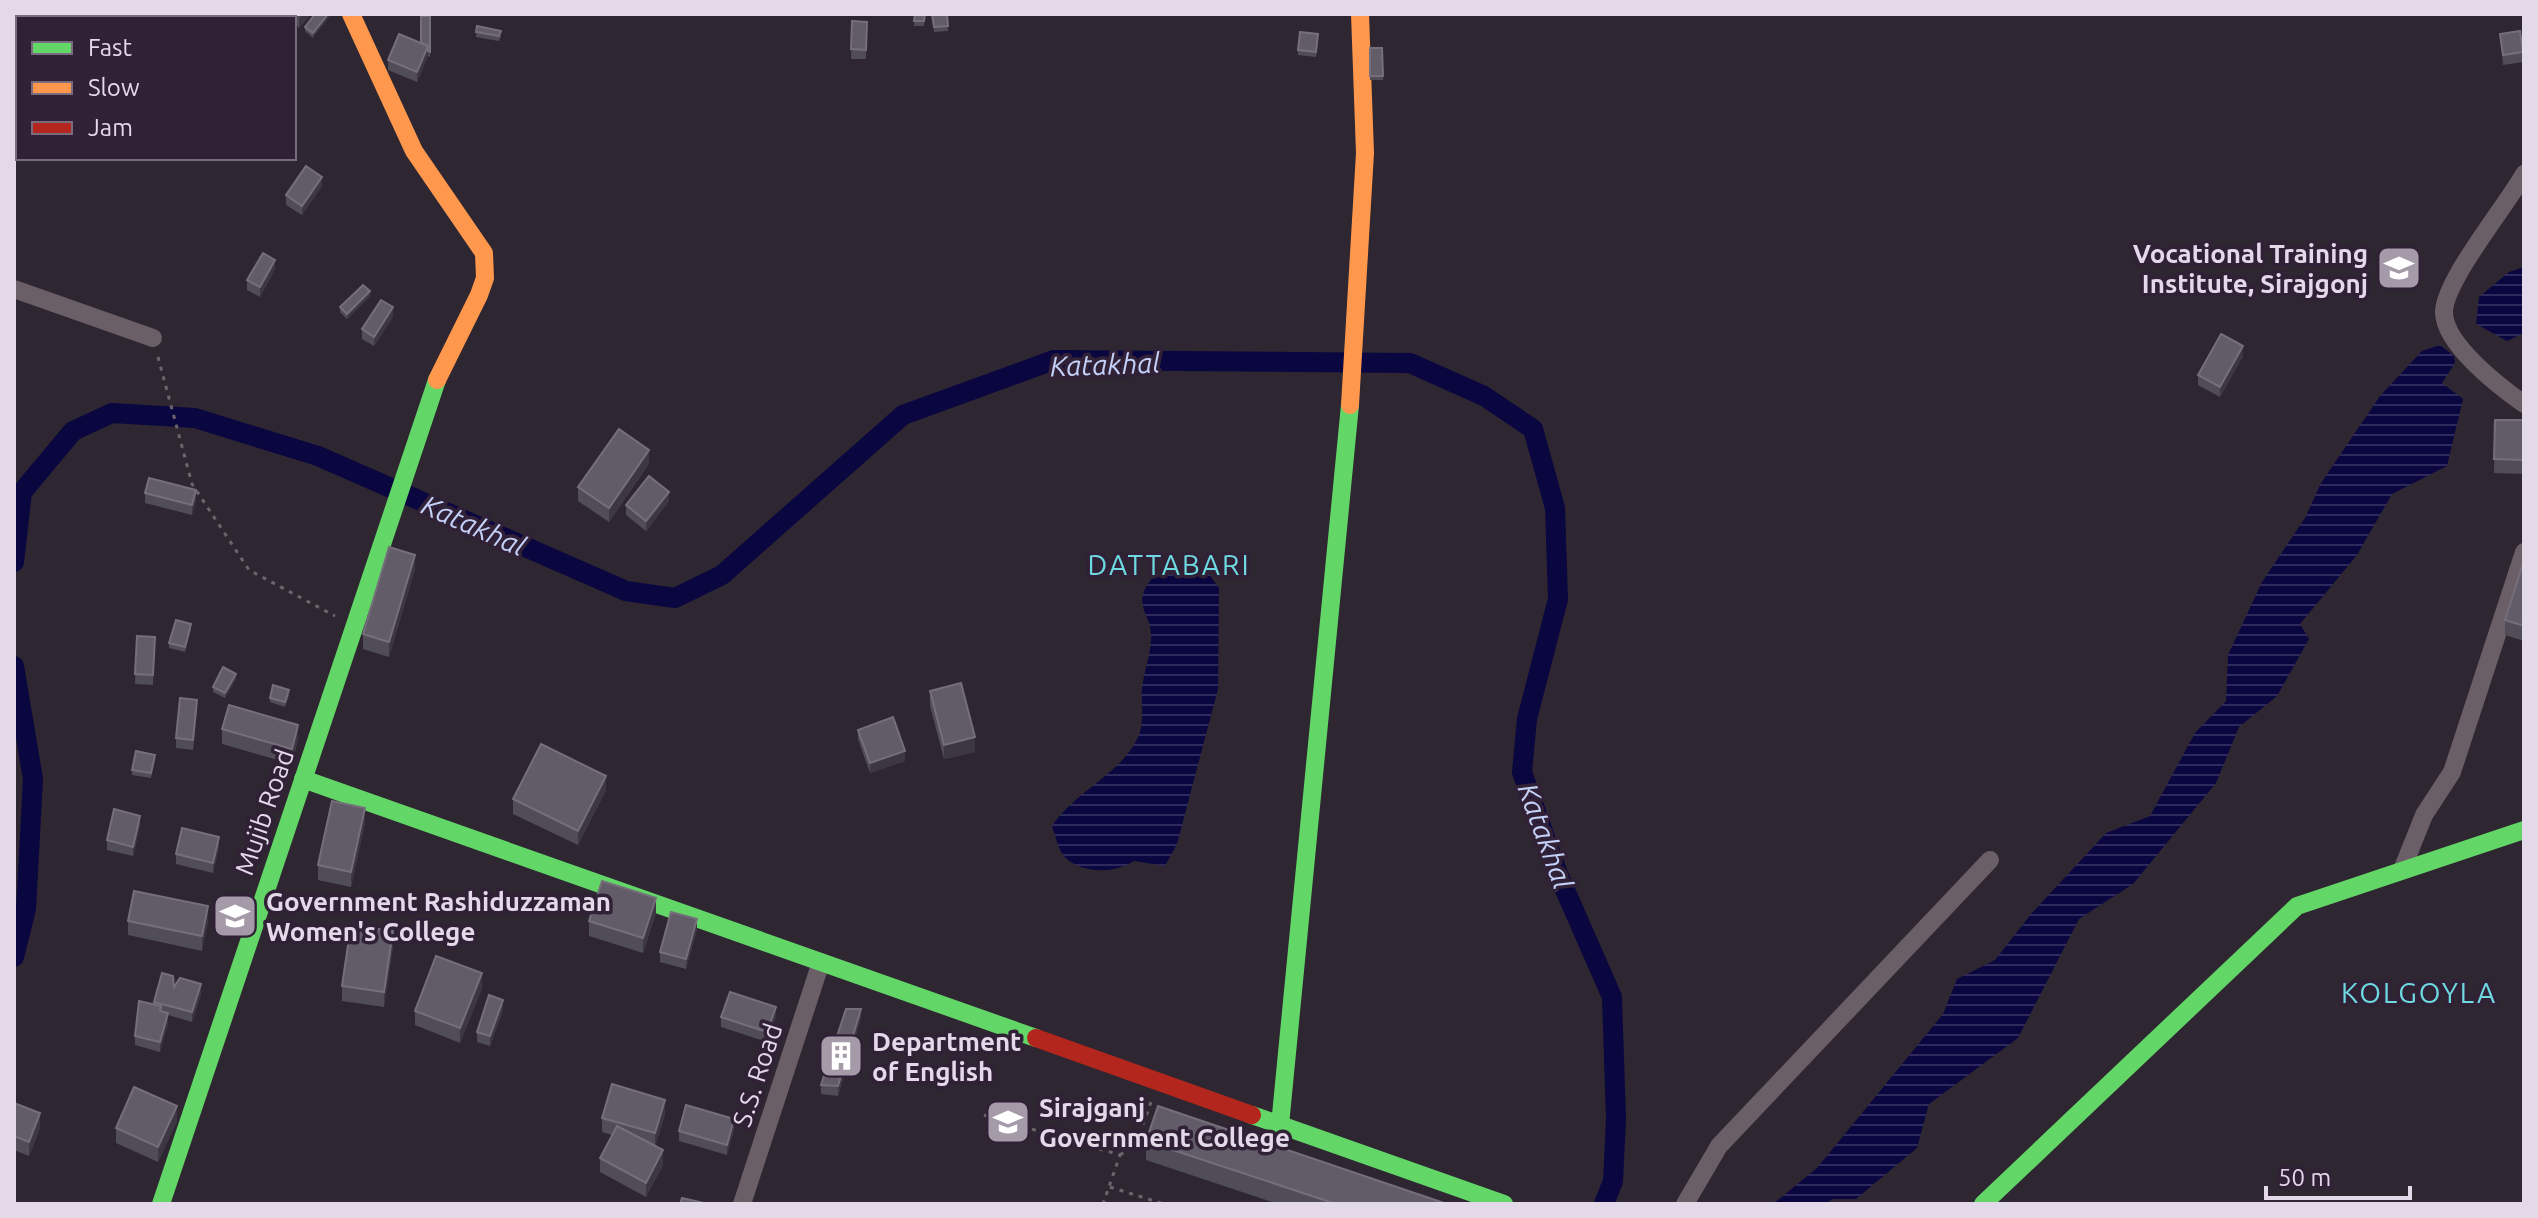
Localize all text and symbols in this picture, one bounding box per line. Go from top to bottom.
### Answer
legend [16,16,296,160]
text: Fast [88,34,132,61]
text: Slow [88,74,140,101]
text: Jam [88,114,133,141]
place label: Vocational Training Institute, Sirajgonj [2133,239,2368,298]
school or university icon: Vocational Training Institute, Sirajgonj [2375,244,2423,292]
water label: Katakhal [1049,347,1161,381]
water label: Katakhal [417,488,531,562]
district label: DATTABARI [1087,549,1251,580]
street label: Mujib Road [229,745,299,879]
water label: Katakhal [1513,779,1579,893]
place label: Government Rashiduzzaman Women's College [266,887,611,946]
school or university icon: Government Rashiduzzaman Women's College [211,892,259,940]
district label: KOLGOYLA [2341,977,2497,1008]
street label: S.S. Road [727,1020,787,1130]
place label: Department of English [872,1027,1021,1086]
building icon: Department of English [817,1032,865,1080]
place label: Sirajganj Government College [1039,1093,1290,1152]
school or university icon: Sirajganj Government College [984,1098,1032,1146]
scale bar [2266,1150,2410,1200]
text: 50 m [2278,1164,2331,1191]

